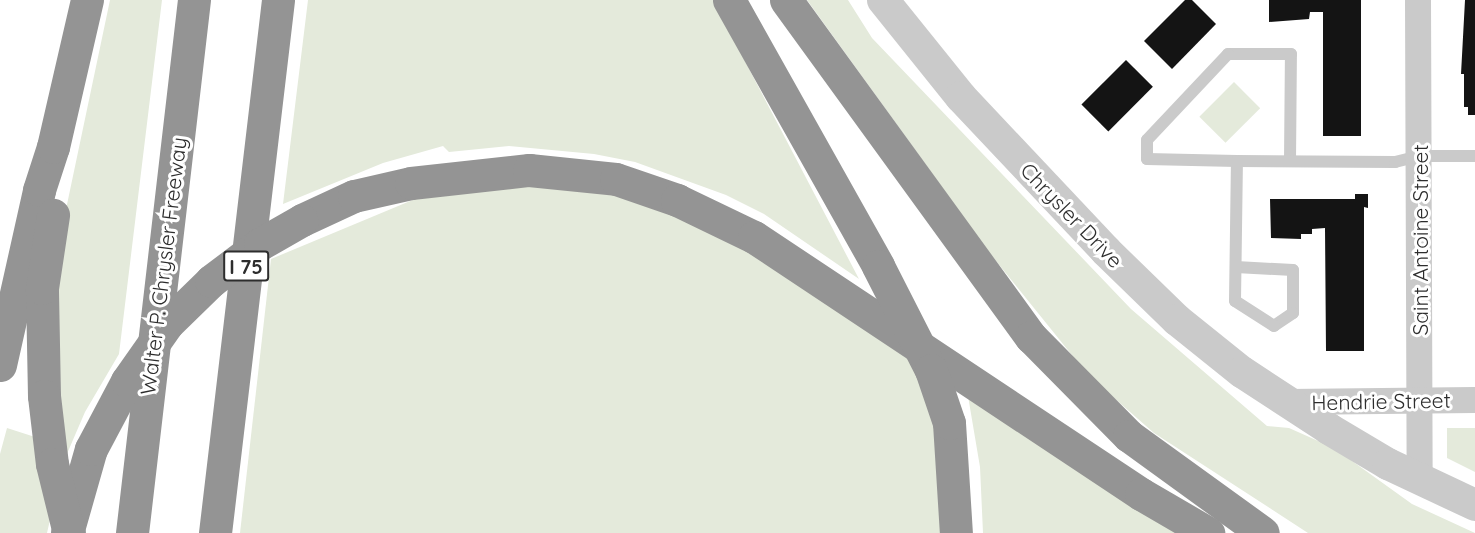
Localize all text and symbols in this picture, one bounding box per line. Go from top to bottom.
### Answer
street label: Walter P. Chrysler Freeway [135,136,191,396]
street label: Saint Antoine Street [1407,144,1433,336]
street label: Chrysler Drive [1016,157,1128,273]
road number: I 75 [222,249,270,283]
street label: Hendrie Street [1311,387,1451,415]

